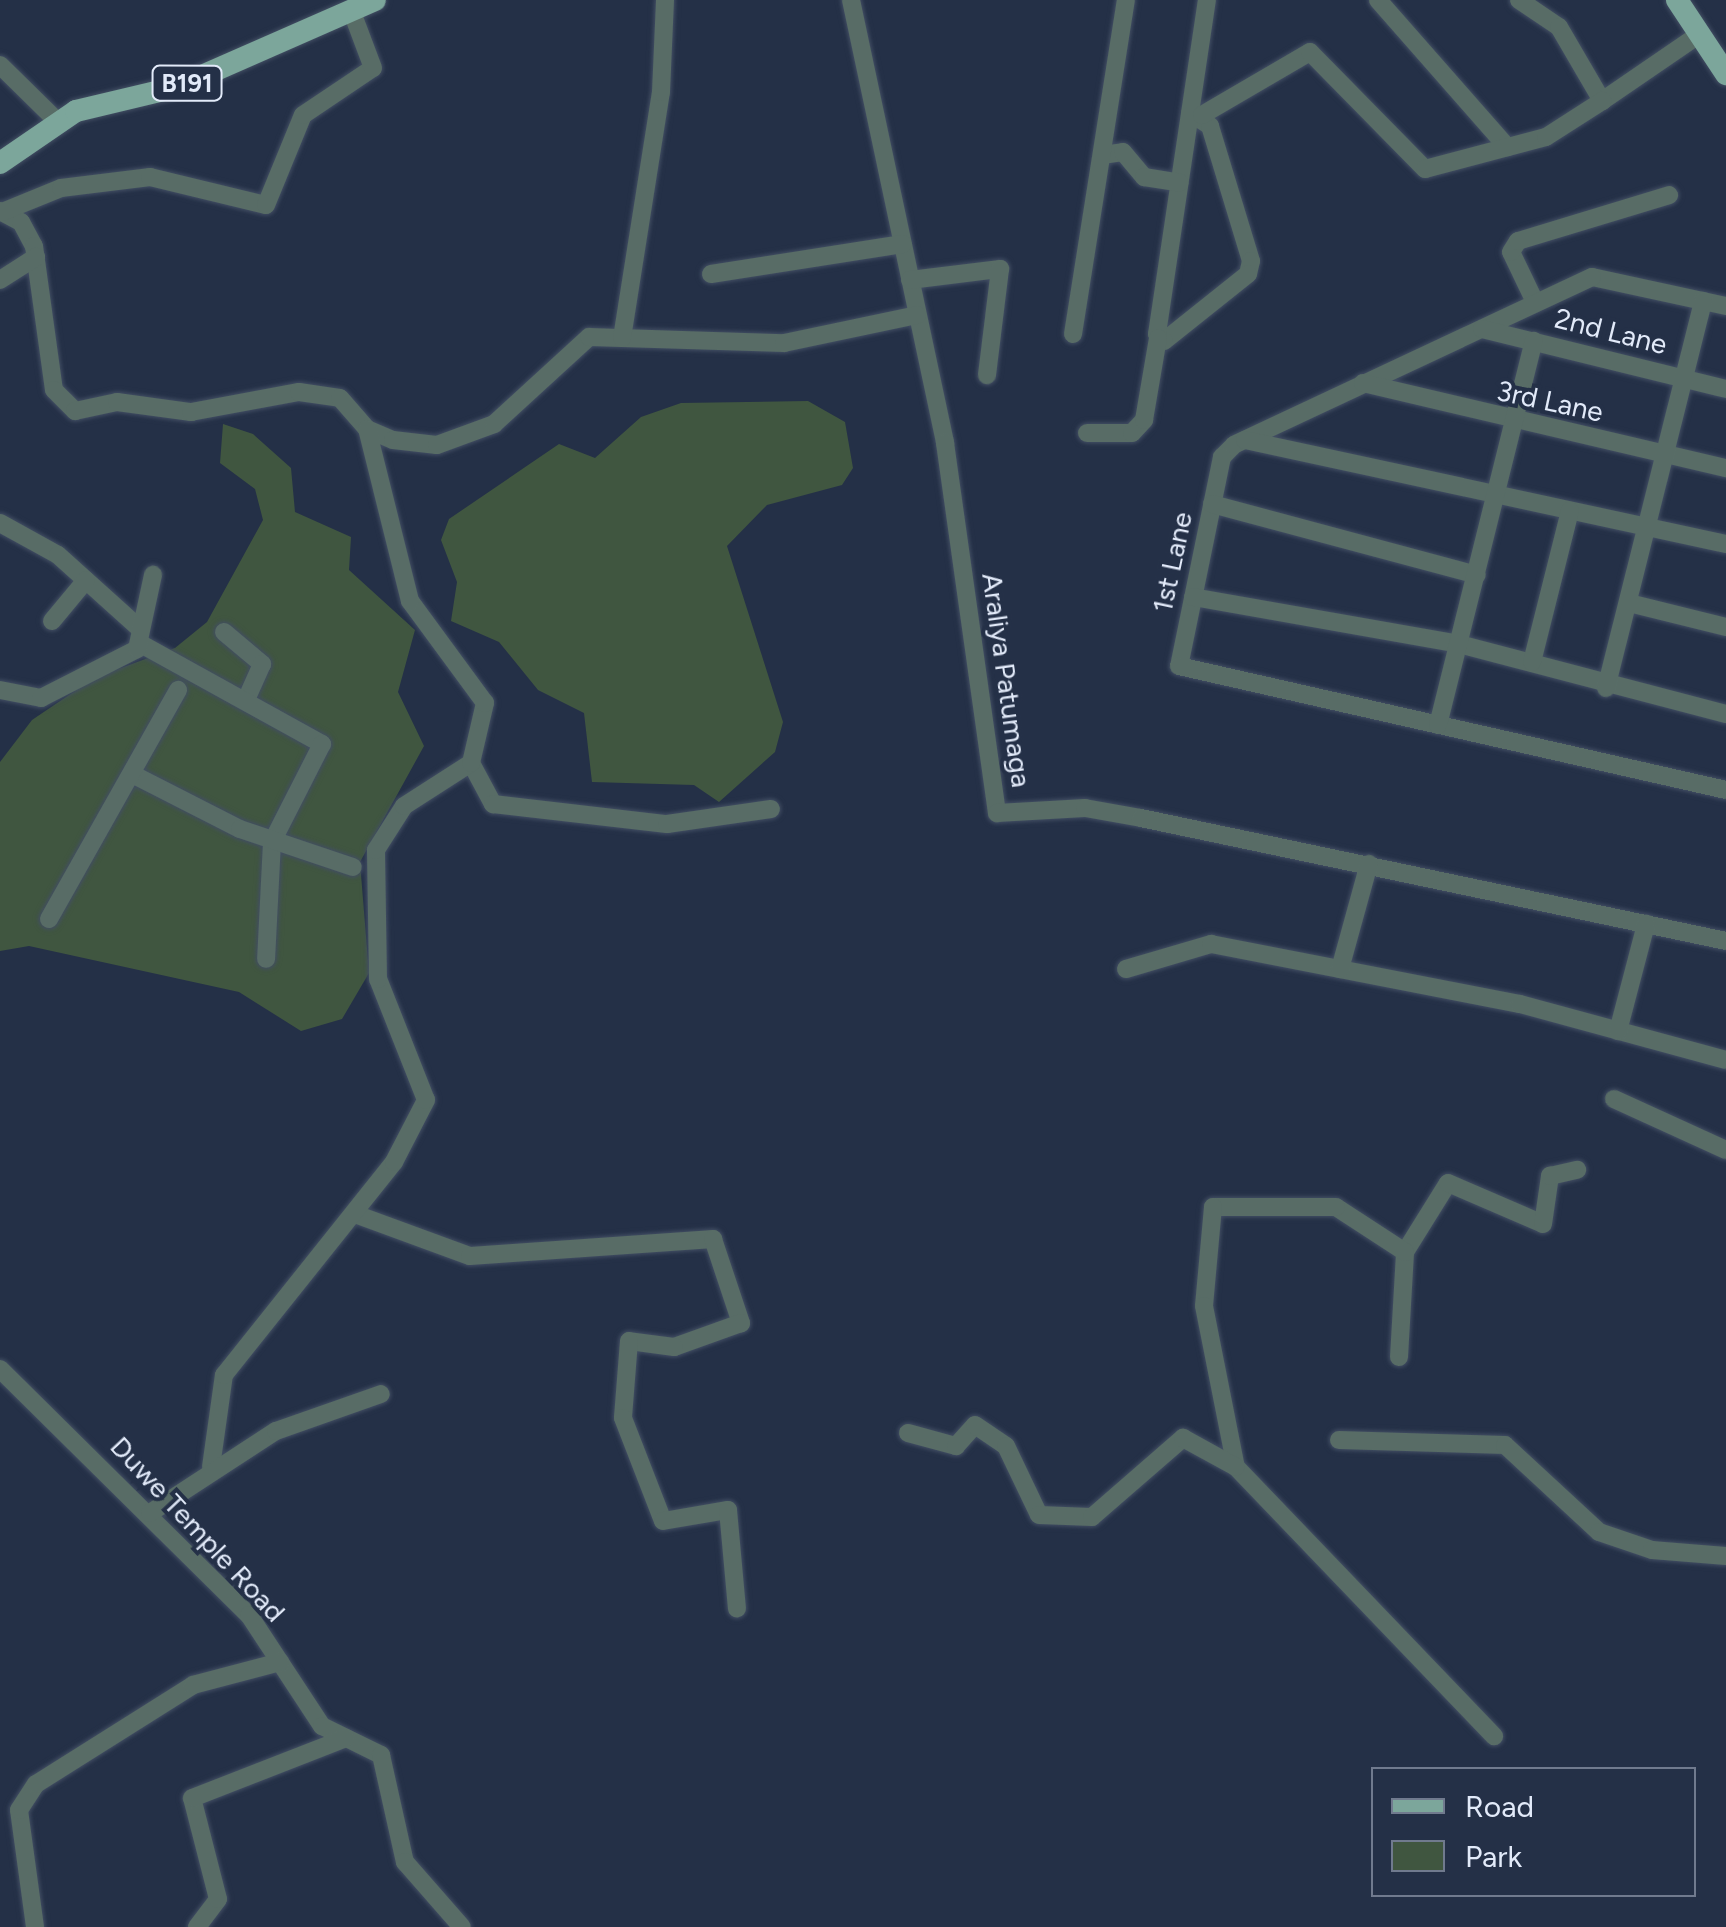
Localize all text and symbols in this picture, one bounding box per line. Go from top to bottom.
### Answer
road number: B191 [150,63,224,103]
street label: 2nd Lane [1551,301,1671,361]
street label: 3rd Lane [1494,373,1606,429]
street label: 1st Lane [1145,509,1199,615]
street label: Araliya Patumaga [975,571,1039,789]
street label: Duwe Temple Road [104,1429,292,1629]
legend [1371,1767,1696,1897]
text: Road [1465,1788,1534,1825]
text: Park [1465,1838,1522,1875]

